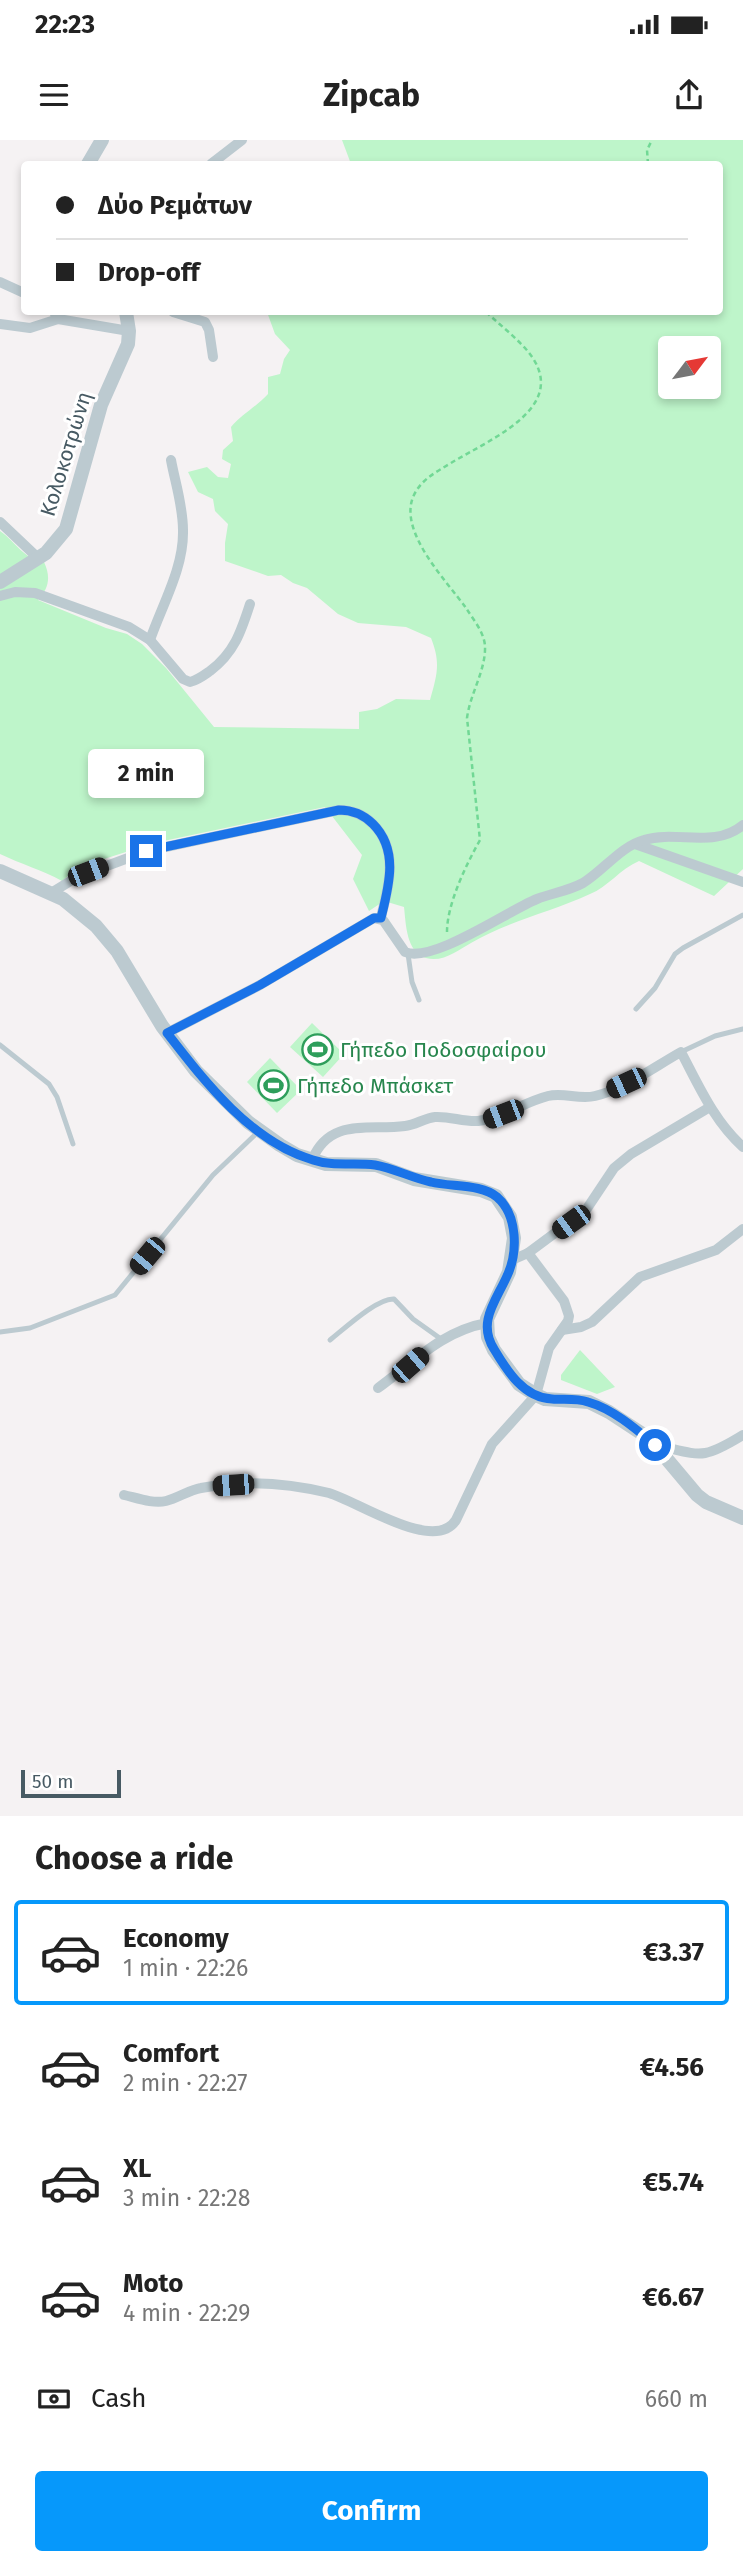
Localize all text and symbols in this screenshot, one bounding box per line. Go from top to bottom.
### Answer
text: 22:23 [35,9,95,40]
icon: menu [35,76,73,114]
text: Zipcab [323,76,420,114]
icon: share [670,76,708,114]
text: Δύο Ρεμάτων [98,190,252,221]
text: Drop-off [98,257,200,288]
north arrow [658,336,721,399]
map controls [658,336,721,399]
street label: Κολοκοτρώνη [35,388,97,520]
callout: 2 min [88,750,204,798]
text: 2 min [118,759,174,787]
route end [130,835,162,867]
car [65,855,112,889]
sports icon: Γήπεδο Ποδοσφαίρου [300,1033,334,1067]
place label: Γήπεδο Ποδοσφαίρου [340,1037,546,1063]
car [603,1065,650,1101]
sports icon: Γήπεδο Μπάσκετ [257,1069,291,1103]
place label: Γήπεδο Μπάσκετ [297,1073,454,1099]
car [480,1097,527,1131]
car [548,1201,595,1243]
car [126,1233,169,1279]
car [388,1343,433,1387]
route start [639,1429,671,1461]
car [212,1473,255,1497]
scale bar [21,1767,121,1799]
text: 50 m [32,1770,73,1793]
text: Choose a ride [35,1839,233,1877]
icon: car [39,1921,102,1984]
text: Economy [123,1923,229,1954]
text: €3.37 [643,1937,704,1968]
text: 1 min · 22:26 [123,1954,248,1982]
icon: car [39,2036,102,2099]
text: Comfort [123,2038,219,2069]
text: €4.56 [640,2052,704,2083]
text: 2 min · 22:27 [123,2069,248,2097]
icon: car [39,2151,102,2214]
text: XL [123,2153,151,2184]
text: €5.74 [643,2167,704,2198]
text: 3 min · 22:28 [123,2184,250,2212]
icon: car [39,2266,102,2329]
text: Moto [123,2268,183,2299]
text: €6.67 [642,2282,704,2313]
text: 4 min · 22:29 [123,2299,250,2327]
icon: cash [35,2380,73,2418]
text: Cash [91,2383,147,2414]
text: 660 m [645,2385,708,2413]
button: Confirm [35,2471,708,2551]

